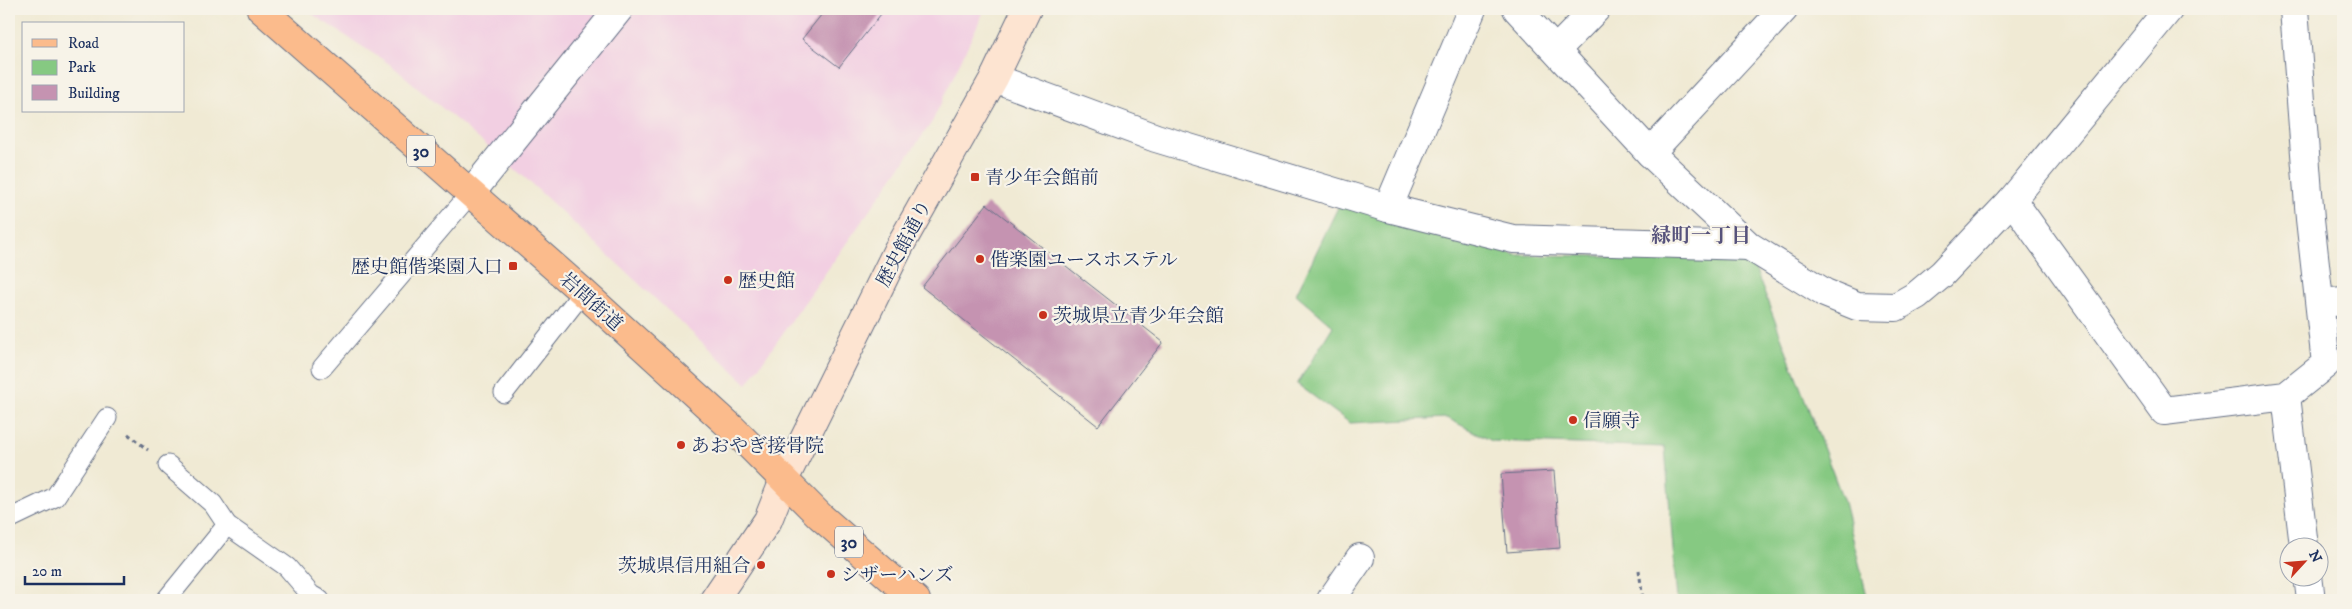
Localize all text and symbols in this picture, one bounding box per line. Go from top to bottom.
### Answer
legend [22,22,185,112]
text: Road [68,34,100,53]
text: Park [68,58,97,77]
text: Building [68,84,120,103]
road number: 30 [407,136,435,166]
place label: 青少年会館前 [985,167,1099,190]
marker: 青少年会館前 [969,171,981,183]
street label: 歴史館通り [872,196,937,291]
district label: 緑町一丁目 [1651,224,1751,249]
place label: 偕楽園ユースホステル [990,249,1178,272]
marker: 偕楽園ユースホステル [974,253,986,265]
place label: 歴史館偕楽園入口 [351,256,503,279]
marker: 歴史館偕楽園入口 [507,260,519,272]
street label: 岩間街道 [555,268,627,336]
place label: 歴史館 [738,270,795,293]
marker: 歴史館 [722,274,734,286]
place label: 茨城県立青少年会館 [1053,305,1224,328]
marker: 茨城県立青少年会館 [1037,309,1049,321]
place label: 信願寺 [1583,410,1640,433]
marker: 信願寺 [1567,414,1579,426]
place label: あおやぎ接骨院 [691,435,824,458]
marker: あおやぎ接骨院 [675,439,687,451]
road number: 30 [835,526,863,558]
north arrow [2280,536,2330,586]
text: N [2304,548,2326,566]
scale bar [25,554,124,586]
place label: 茨城県信用組合 [618,555,751,578]
marker: 茨城県信用組合 [755,559,767,571]
text: 20 m [32,562,62,581]
place label: シザーハンズ [841,564,953,587]
marker: シザーハンズ [825,568,837,580]

